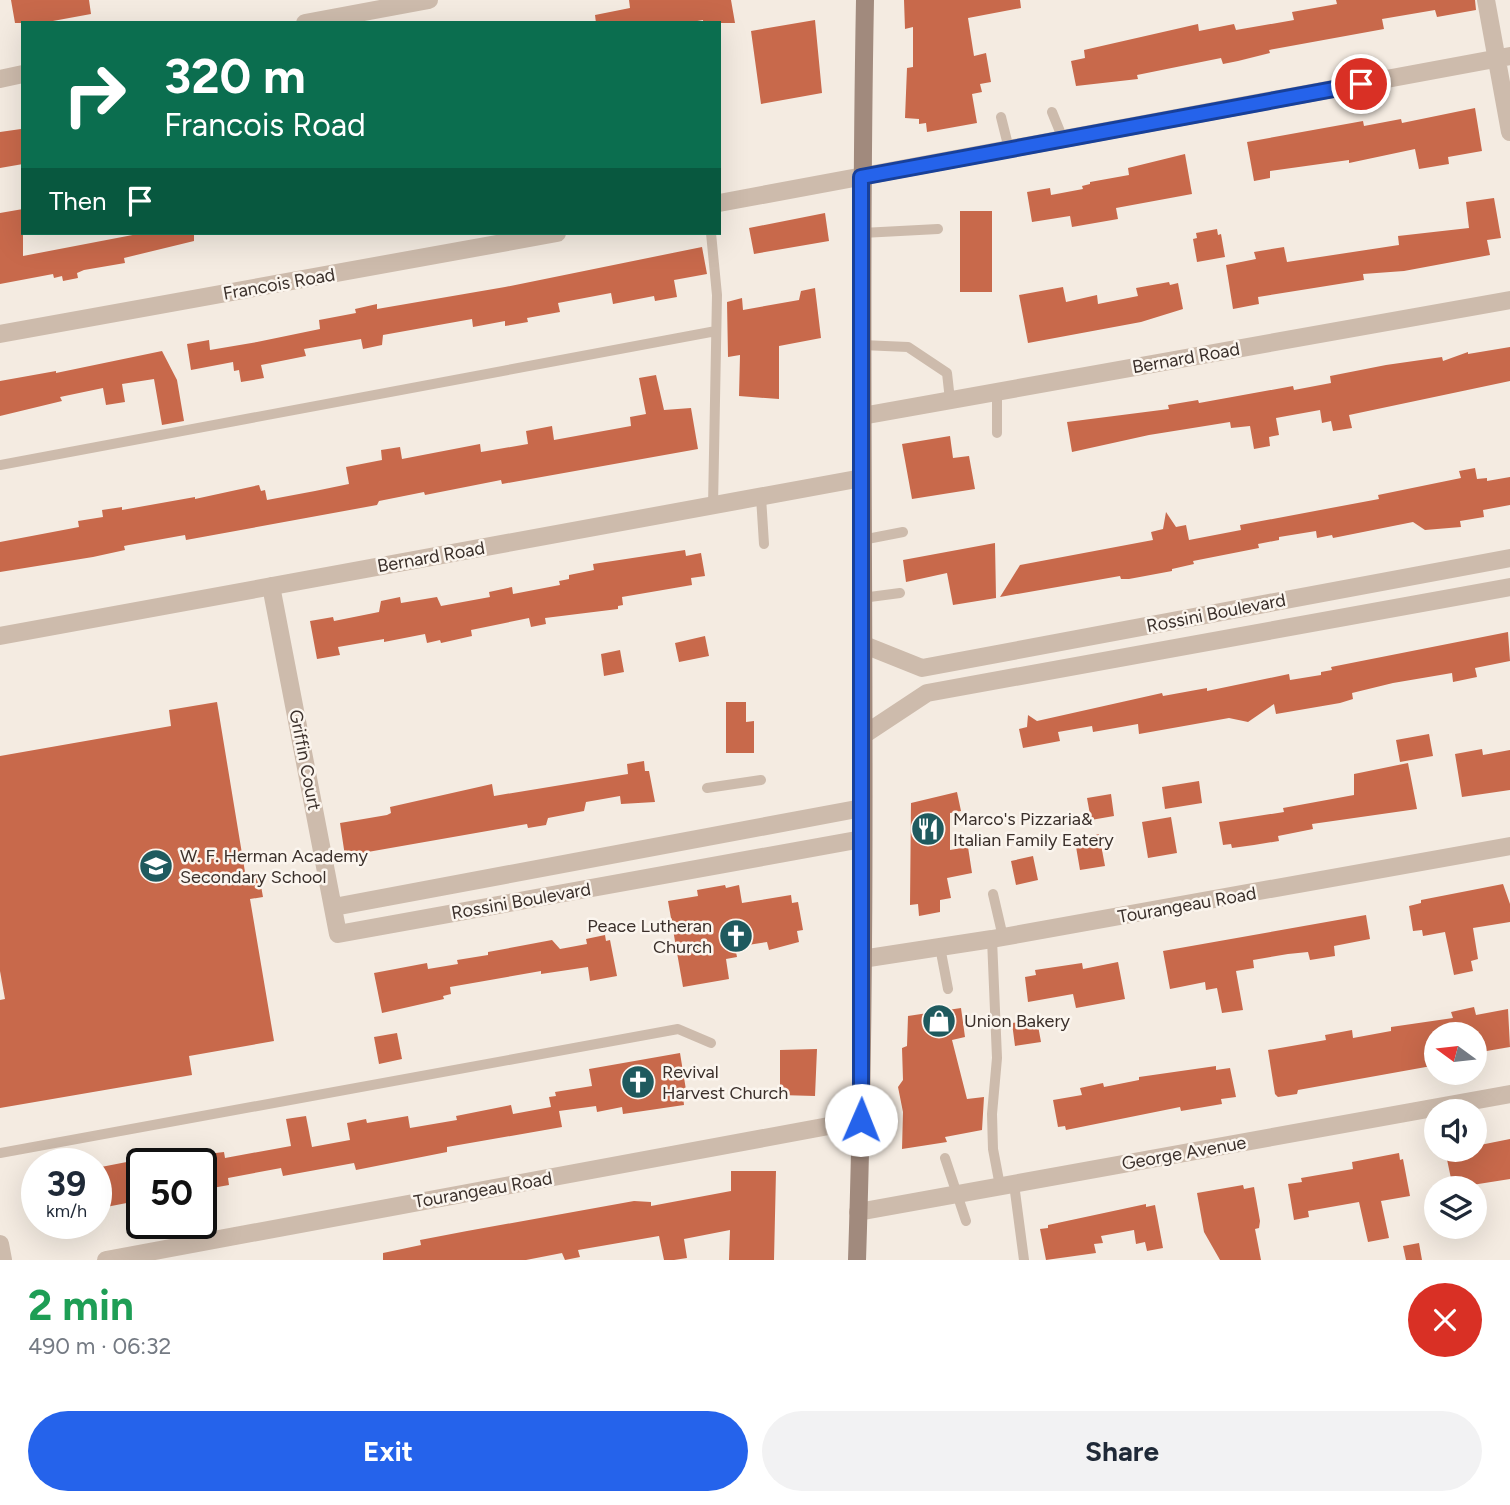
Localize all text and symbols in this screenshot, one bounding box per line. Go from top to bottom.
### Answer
text: 320 m [164,46,306,105]
icon: right [49,49,140,140]
pin [1331,54,1391,114]
icon: arrive [1342,65,1380,103]
text: Francois Road [164,106,366,144]
icon: arrive [121,182,159,220]
text: Then [49,185,107,217]
street label: Francois Road [221,263,337,305]
street label: Bernard Road [1131,338,1241,378]
street label: Bernard Road [376,537,486,577]
street label: Rossini Boulevard [1145,589,1287,637]
street label: Griffin Court [284,708,326,812]
place label: Marco's Pizzaria& Italian Family Eatery [953,808,1114,851]
restaurant icon: Marco's Pizzaria& Italian Family Eatery [909,810,947,848]
place label: W. F. Herman Academy Secondary School [180,845,368,888]
school or university icon: W. F. Herman Academy Secondary School [137,847,175,885]
street label: Rossini Boulevard [450,878,592,924]
street label: Tourangeau Road [1116,882,1258,928]
place label: Peace Lutheran Church [587,915,712,958]
church icon: Peace Lutheran Church [717,917,755,955]
shop icon: Union Bakery [920,1002,958,1040]
place label: Union Bakery [964,1010,1071,1032]
north arrow [1424,1022,1488,1085]
map controls [1424,1022,1487,1239]
place label: Revival Harvest Church [662,1061,788,1104]
church icon: Revival Harvest Church [619,1063,657,1101]
position arrow [824,1083,898,1157]
button: sound [1424,1099,1487,1162]
street label: George Avenue [1120,1131,1248,1175]
speed limit sign: 50 [126,1148,217,1239]
text: 39 [47,1163,86,1205]
street label: Tourangeau Road [412,1167,554,1213]
button: layers [1424,1176,1487,1239]
text: km/h [46,1200,87,1222]
text: 2 min [28,1280,134,1331]
button: close [1408,1283,1482,1357]
text: 490 m · 06:32 [28,1332,171,1360]
button: Exit [28,1411,748,1491]
button: Share [762,1411,1482,1491]

